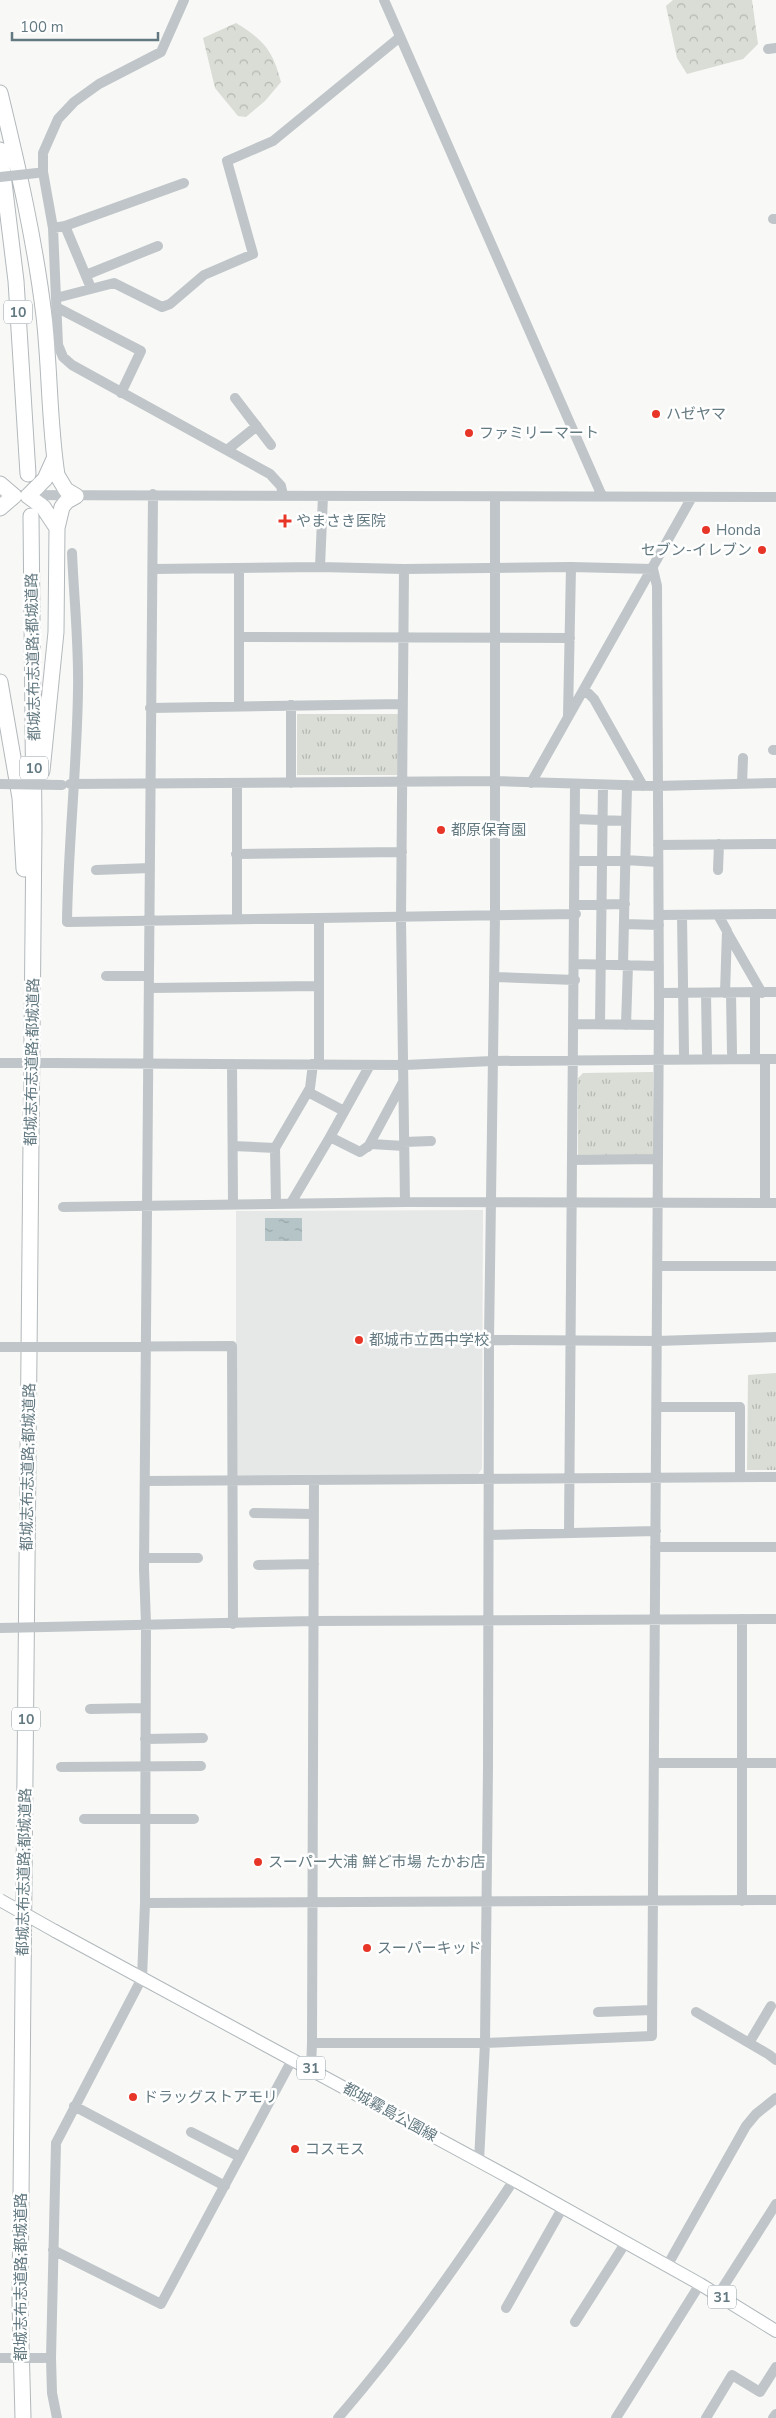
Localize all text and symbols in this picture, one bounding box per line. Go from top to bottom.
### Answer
scale bar [12,10,159,42]
text: 100 m [20,17,64,37]
road number: 10 [4,300,32,324]
place label: ハゼヤマ [666,404,726,424]
marker: ハゼヤマ [650,408,662,420]
place label: ファミリーマート [479,423,599,443]
marker: ファミリーマート [463,427,475,439]
place label: やまさき医院 [296,511,386,531]
marker: やまさき医院 [278,514,292,528]
place label: Honda [716,520,761,540]
marker: Honda [700,524,712,536]
place label: セブン-イレブン [641,540,752,560]
marker: セブン-イレブン [756,544,768,556]
street label: 都城志布志道路;都城道路 [22,573,44,741]
road number: 10 [20,756,48,780]
place label: 都原保育園 [451,820,526,840]
marker: 都原保育園 [435,824,447,836]
street label: 都城志布志道路;都城道路 [21,978,43,1146]
place label: 都城市立西中学校 [369,1330,489,1350]
marker: 都城市立西中学校 [353,1334,365,1346]
street label: 都城志布志道路;都城道路 [17,1383,39,1551]
road number: 10 [12,1708,40,1730]
street label: 都城志布志道路;都城道路 [13,1788,35,1956]
place label: スーパー大浦 鮮ど市場 たかお店 [268,1852,486,1872]
marker: スーパー大浦 鮮ど市場 たかお店 [252,1856,264,1868]
place label: スーパーキッド [377,1938,482,1958]
marker: スーパーキッド [361,1942,373,1954]
road number: 31 [297,2056,325,2080]
street label: 都城霧島公園線 [339,2078,441,2146]
place label: ドラッグストアモリ [143,2087,278,2107]
marker: ドラッグストアモリ [127,2091,139,2103]
place label: コスモス [305,2139,365,2159]
marker: コスモス [289,2143,301,2155]
street label: 都城志布志道路;都城道路 [11,2193,31,2361]
road number: 31 [708,2286,736,2308]

